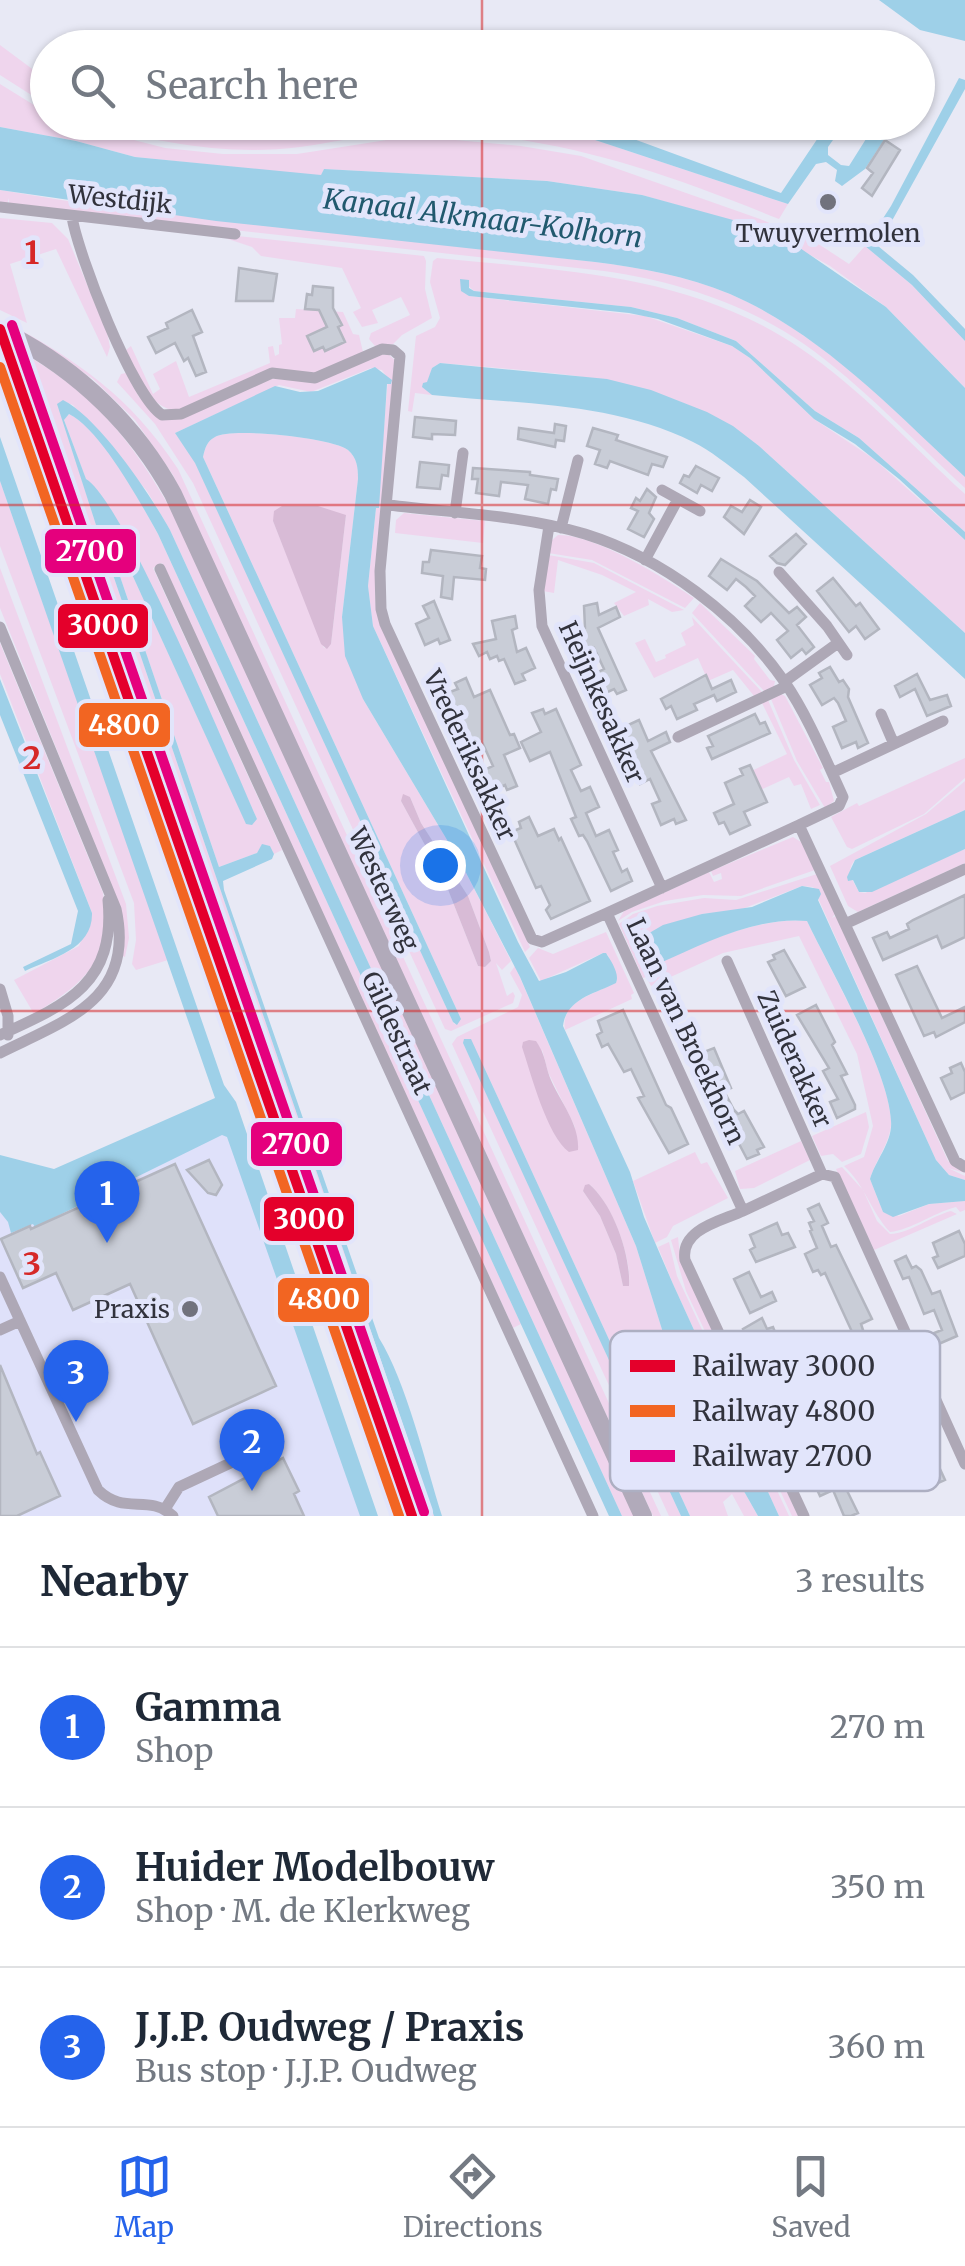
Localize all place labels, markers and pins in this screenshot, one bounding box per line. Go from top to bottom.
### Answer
marker: Twuyvermolen [817,191,839,213]
place label: Twuyvermolen [735,217,921,249]
pin: 1 [74,1160,140,1243]
place label: Praxis [94,1293,170,1325]
marker: Praxis [179,1298,201,1320]
pin: 3 [44,1340,108,1422]
pin: 2 [220,1408,284,1491]

